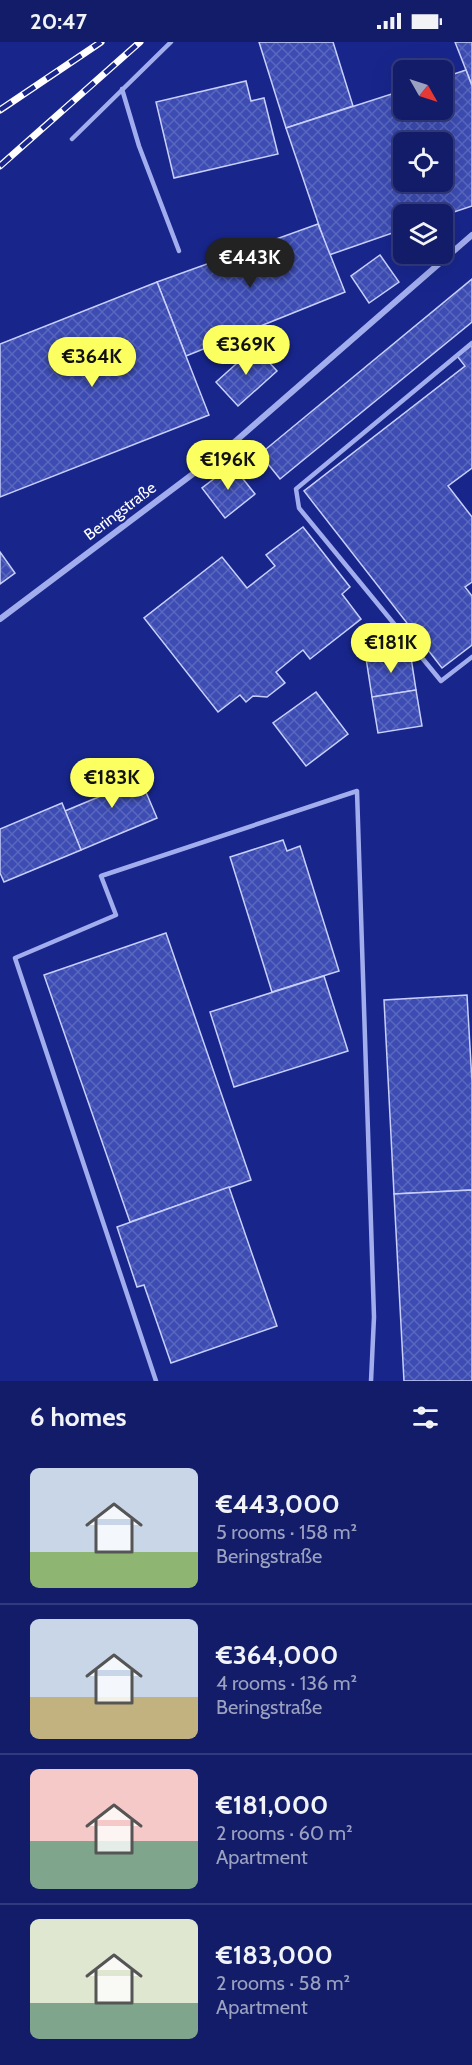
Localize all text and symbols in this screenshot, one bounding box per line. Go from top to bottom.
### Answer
text: 20:47 [30,8,87,35]
north arrow [393,60,453,120]
map controls [393,60,453,264]
button: locate [393,132,453,192]
button: layers [393,204,453,264]
pin: €443K [208,238,292,289]
text: €443K [220,245,280,269]
pin: €369K [204,325,288,376]
text: €369K [217,332,275,356]
pin: €364K [50,337,134,388]
text: €364K [62,344,122,368]
pin: €196K [186,440,270,491]
text: €196K [200,447,256,471]
street label: Beringstraße [80,478,160,544]
pin: €181K [349,623,433,674]
text: €181K [365,630,417,654]
pin: €183K [70,758,154,809]
text: €183K [84,765,140,789]
text: 6 homes [30,1401,127,1433]
icon: filters [409,1401,442,1434]
text: €443,000 [216,1488,340,1520]
icon: home [78,1492,150,1564]
text: 5 rooms · 158 m² [216,1520,357,1544]
text: Beringstraße [216,1544,322,1568]
text: €364,000 [216,1639,338,1671]
icon: home [78,1643,150,1715]
text: 4 rooms · 136 m² [216,1671,357,1695]
text: Beringstraße [216,1695,322,1719]
text: €181,000 [216,1789,328,1821]
icon: home [78,1793,150,1865]
text: 2 rooms · 60 m² [216,1821,353,1845]
text: Apartment [216,1845,308,1869]
text: €183,000 [216,1939,333,1971]
icon: home [78,1943,150,2015]
text: 2 rooms · 58 m² [216,1971,350,1995]
text: Apartment [216,1995,308,2019]

